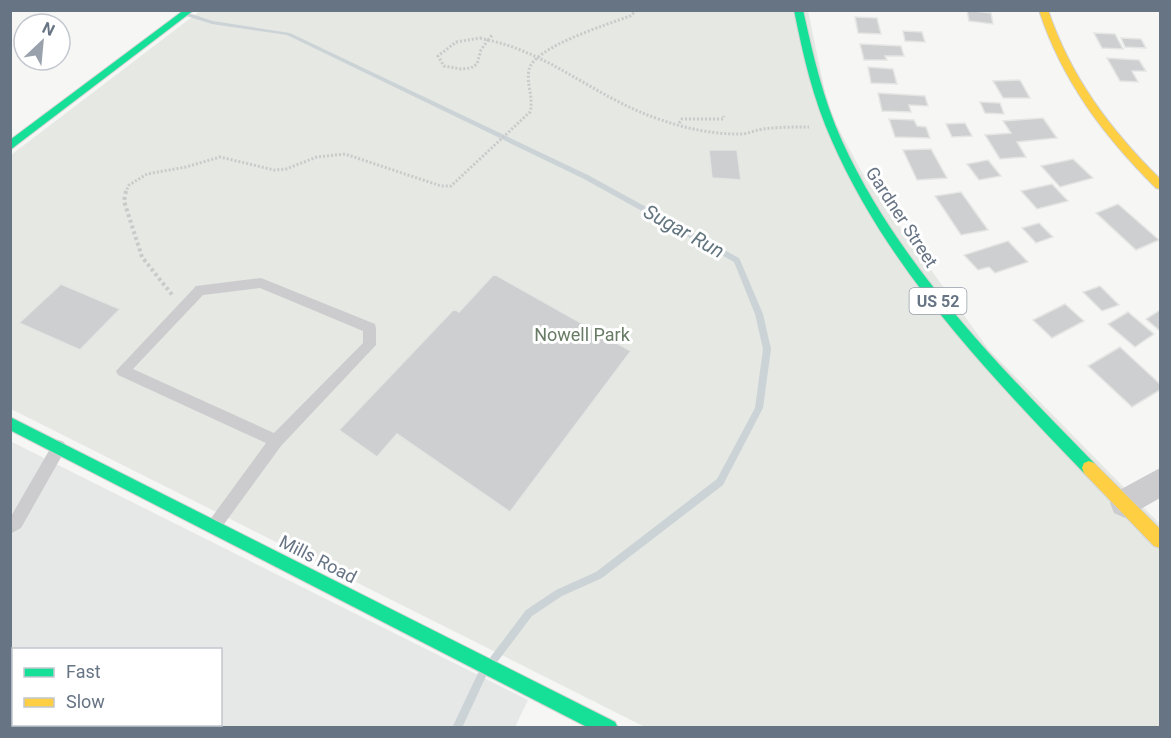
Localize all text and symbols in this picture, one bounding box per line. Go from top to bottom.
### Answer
north arrow [12,12,72,72]
text: N [39,18,58,40]
street label: Gardner Street [862,163,942,271]
water label: Sugar Run [639,199,729,263]
road number: US 52 [910,288,966,314]
park label: Nowell Park [534,324,631,345]
street label: Mills Road [276,531,360,587]
legend [12,648,222,726]
text: Fast [66,661,101,682]
text: Slow [66,691,105,712]

